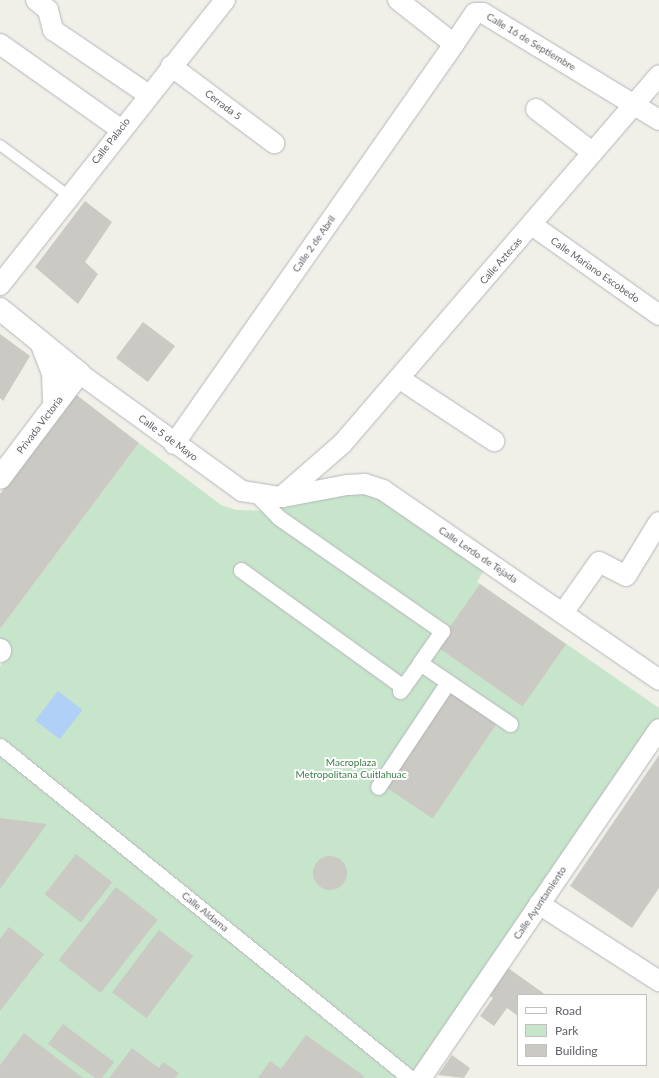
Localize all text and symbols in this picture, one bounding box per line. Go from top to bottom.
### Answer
street label: Calle 16 de Septiembre [484,11,578,73]
street label: Cerrada 5 [202,87,244,123]
street label: Calle Palacio [89,116,133,166]
street label: Calle 2 de Abril [290,213,338,275]
street label: Calle Aztecas [477,235,525,287]
street label: Calle Mariano Escobedo [548,235,642,305]
street label: Privada Victoria [14,394,66,456]
street label: Calle 5 de Mayo [136,412,200,464]
street label: Calle Lerdo de Tejada [436,524,520,586]
park label: Macroplaza Metropolitana Cuitlahuac [295,756,407,780]
street label: Calle Ayuntamiento [511,864,569,942]
street label: Calle Aldama [179,889,231,935]
legend [517,994,647,1066]
text: Road [555,1003,582,1018]
text: Park [555,1023,578,1038]
text: Building [555,1043,598,1058]

